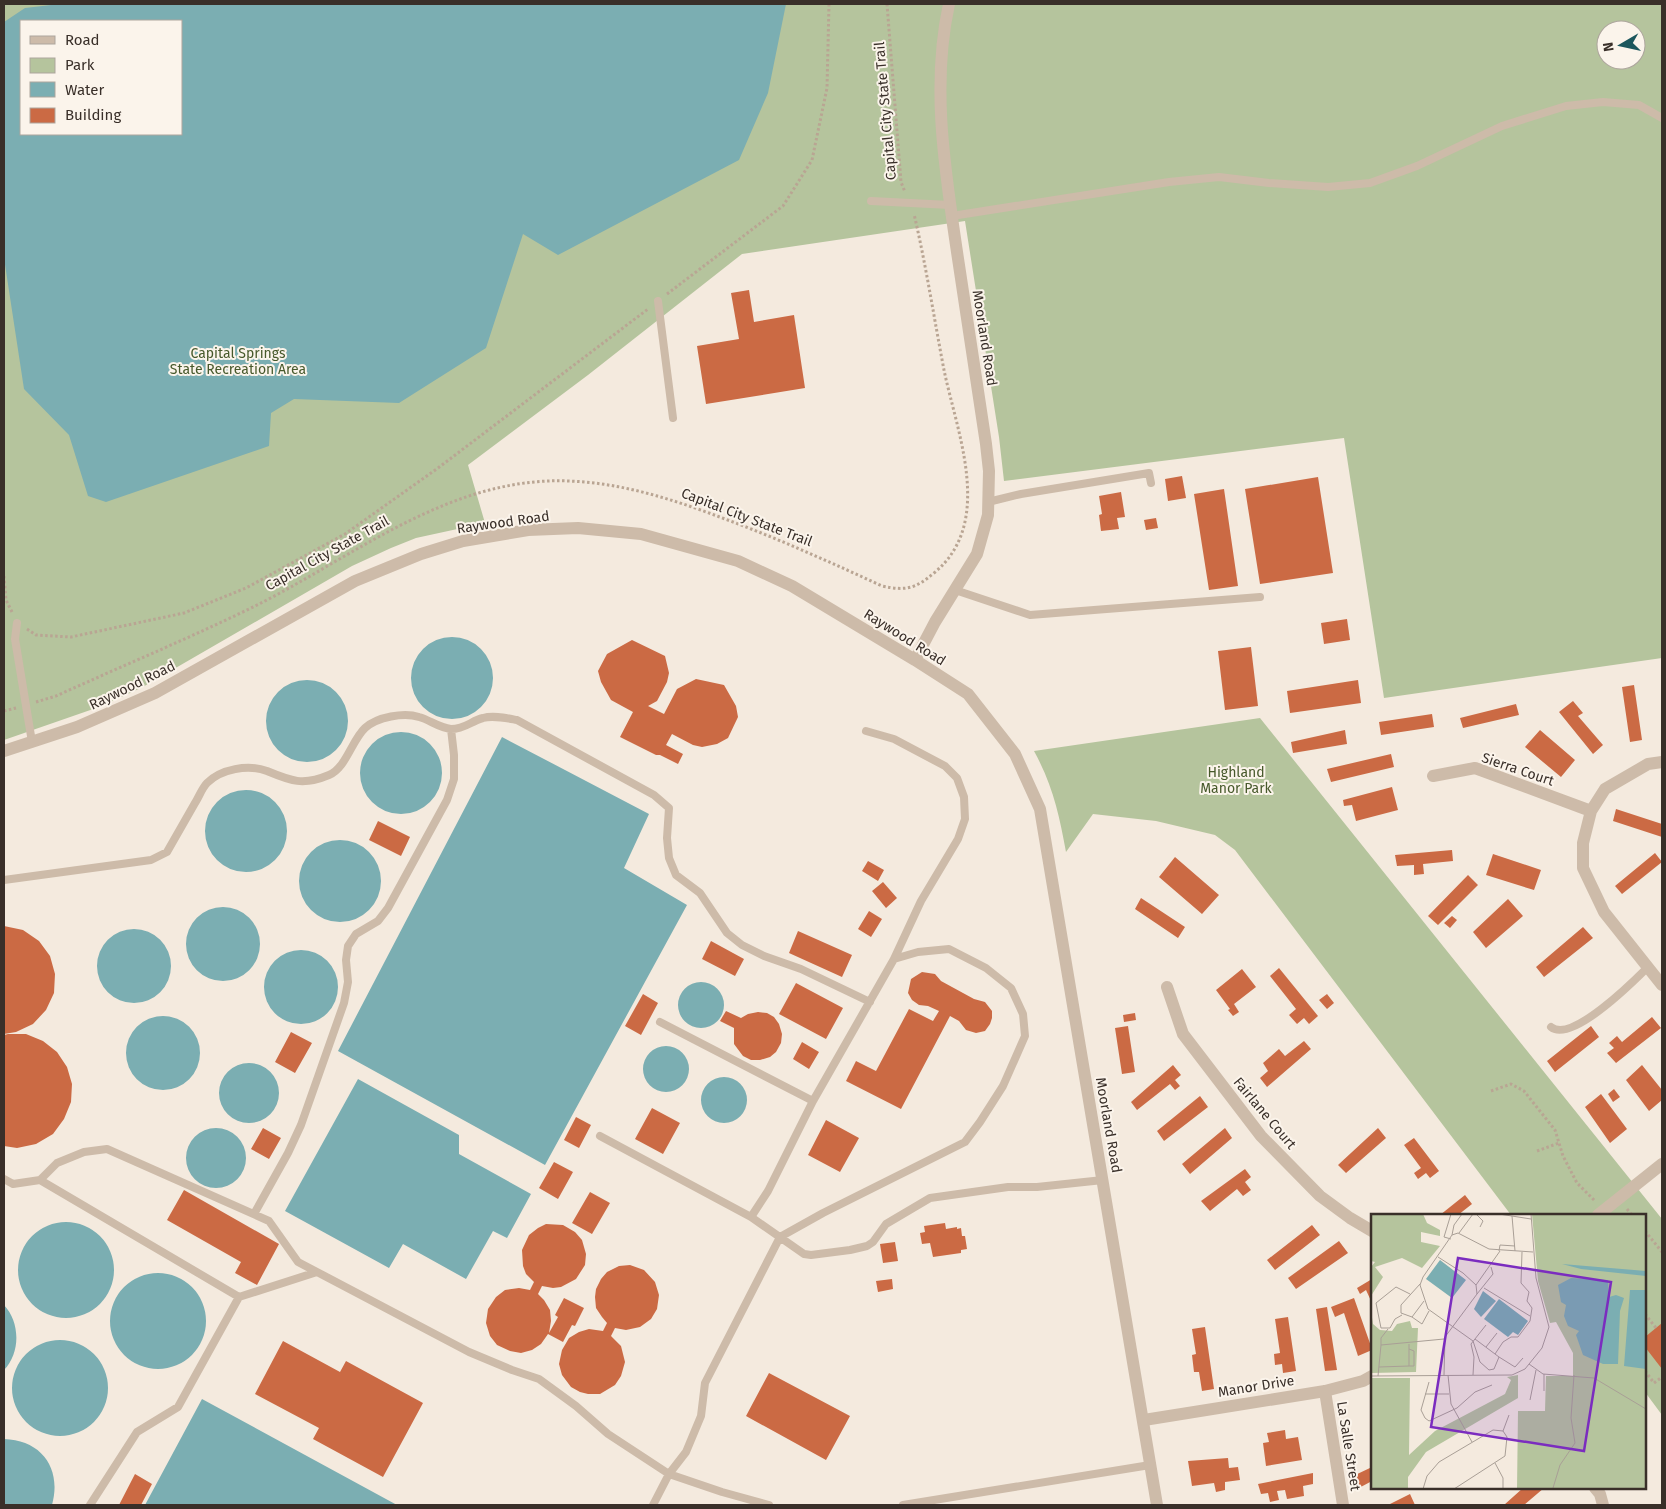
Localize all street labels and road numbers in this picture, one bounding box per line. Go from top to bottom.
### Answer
street label: Capital City State Trail [871,41,900,181]
street label: Moorland Road [969,289,1000,387]
street label: Capital City State Trail [679,485,815,550]
street label: Raywood Road [456,508,550,537]
street label: Capital City State Trail [262,512,392,595]
street label: Raywood Road [861,605,949,669]
street label: Raywood Road [87,657,178,714]
street label: Sierra Court [1480,749,1557,790]
street label: Fairlane Court [1230,1074,1300,1153]
street label: Moorland Road [1092,1076,1125,1174]
street label: Manor Drive [1217,1372,1295,1401]
street label: La Salle Street [1333,1400,1364,1493]

